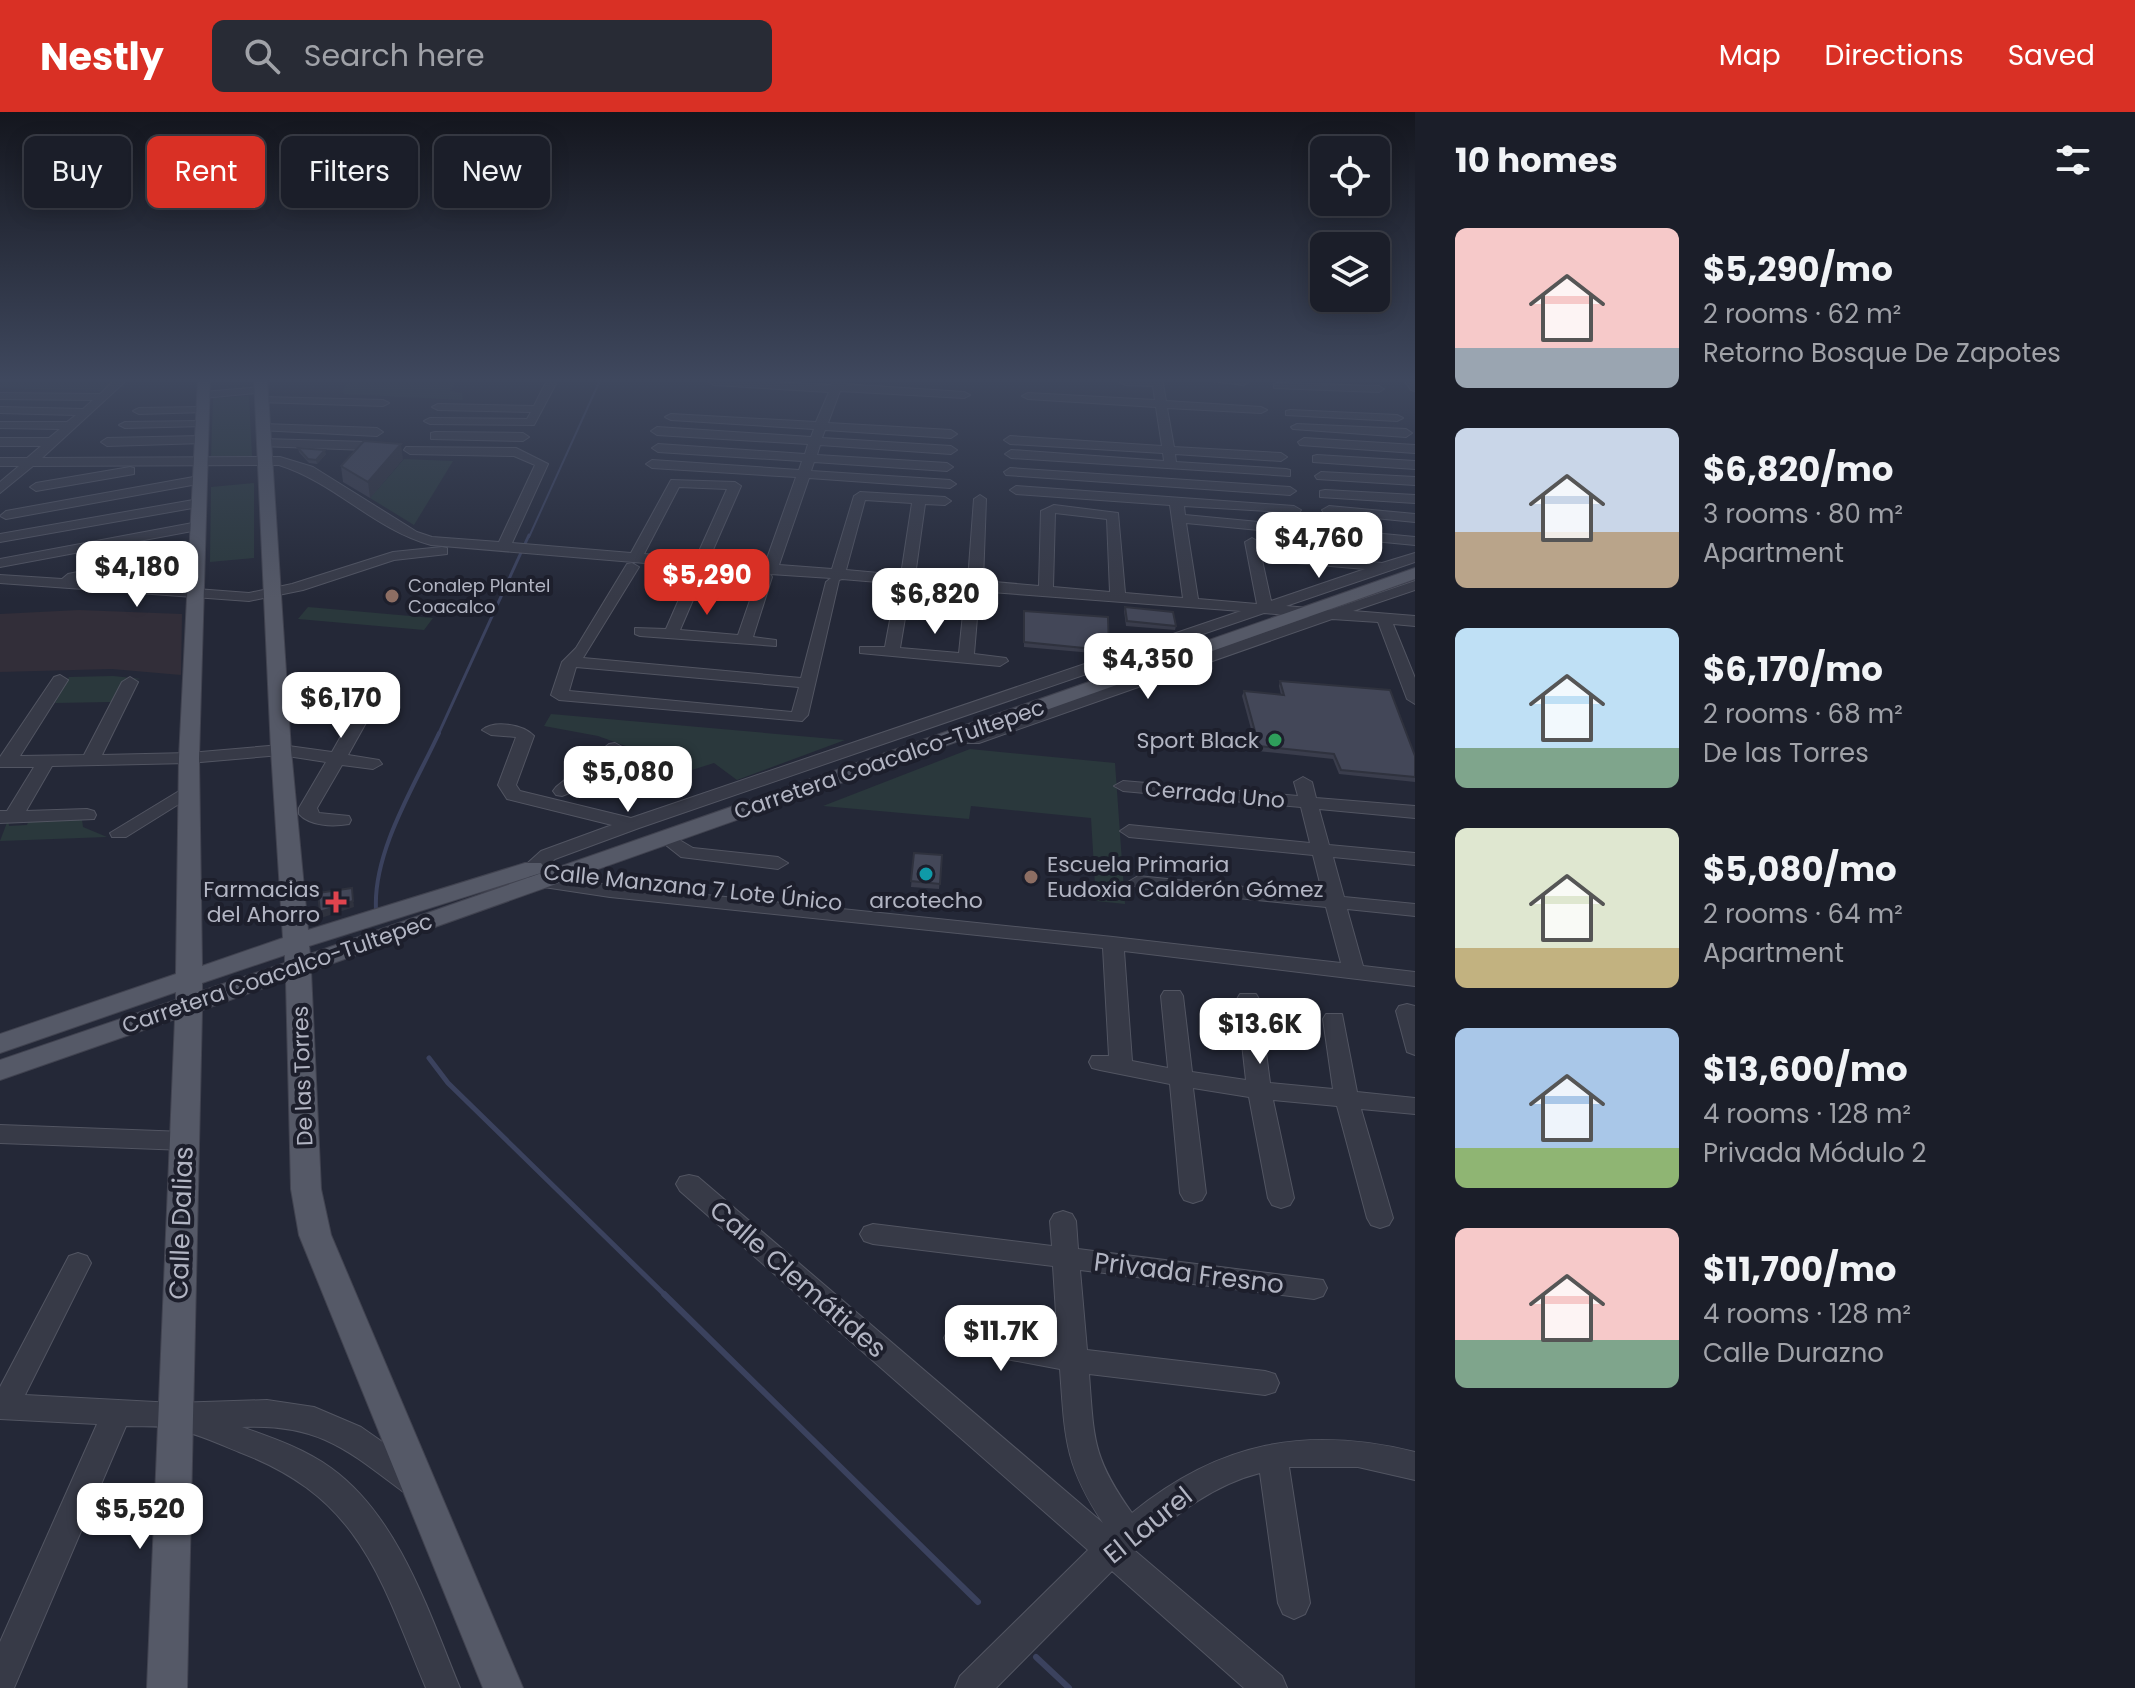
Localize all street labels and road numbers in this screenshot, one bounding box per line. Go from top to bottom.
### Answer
street label: Carretera Coacalco-Tultepec [730,692,1049,827]
street label: Cerrada Uno [1144,773,1286,816]
street label: Calle Manzana 7 Lote Único [542,856,844,919]
street label: Carretera Coacalco-Tultepec [118,906,437,1041]
street label: De las Torres [285,1005,320,1147]
street label: Calle Dalias [160,1146,202,1300]
street label: Calle Clemátides [702,1192,894,1366]
street label: Privada Fresno [1092,1243,1286,1303]
street label: El Laurel [1096,1478,1200,1572]

